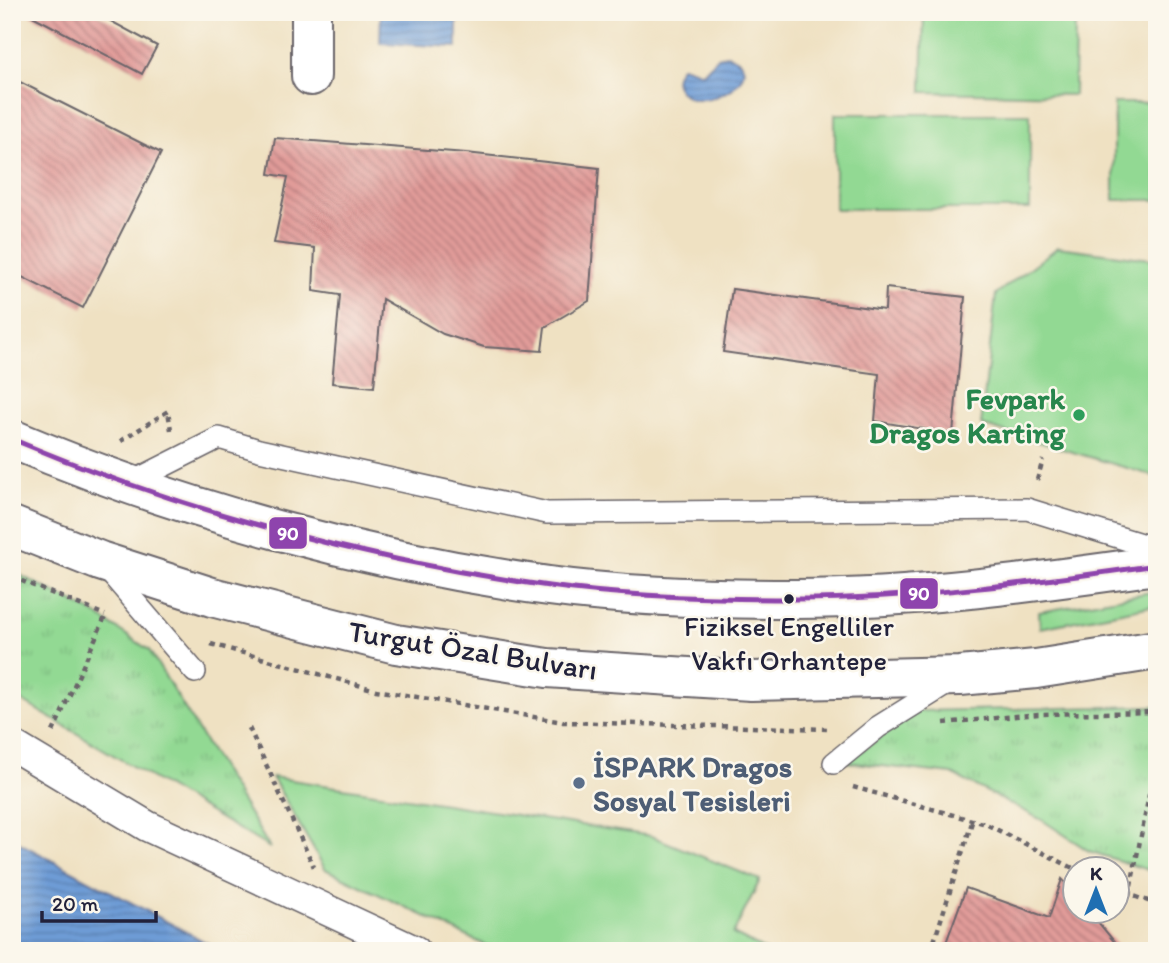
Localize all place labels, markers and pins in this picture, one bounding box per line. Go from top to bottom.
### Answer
place label: Fevpark Dragos Karting [869,380,1066,451]
marker: Fevpark Dragos Karting [1071,407,1087,423]
marker: Fiziksel Engelliler Vakfı Orhantepe [782,592,796,606]
place label: Fiziksel Engelliler Vakfı Orhantepe [684,609,894,677]
place label: İSPARK Dragos Sosyal Tesisleri [593,748,792,819]
marker: İSPARK Dragos Sosyal Tesisleri [571,775,587,791]

